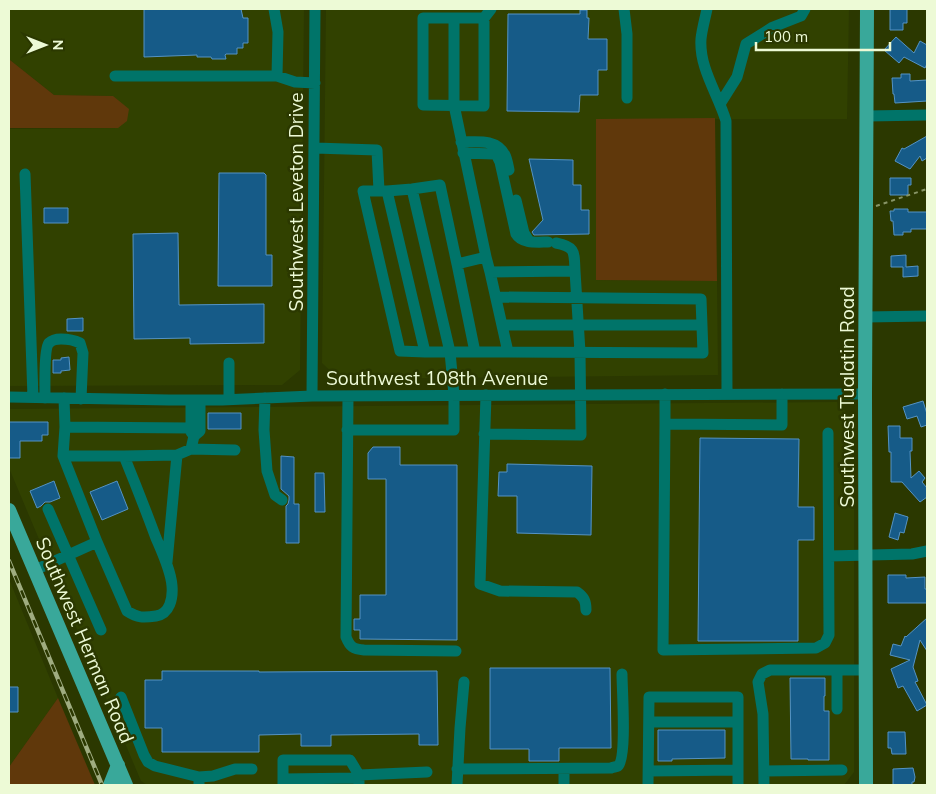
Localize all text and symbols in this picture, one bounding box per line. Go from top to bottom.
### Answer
north arrow [20,20,70,70]
scale bar [756,20,890,52]
text: 100 m [764,27,808,46]
text: N [49,40,67,50]
street label: Southwest Leveton Drive [284,92,308,312]
street label: Southwest Tualatin Road [835,286,859,508]
street label: Southwest 108th Avenue [326,366,548,390]
street label: Southwest Herman Road [31,533,139,747]

